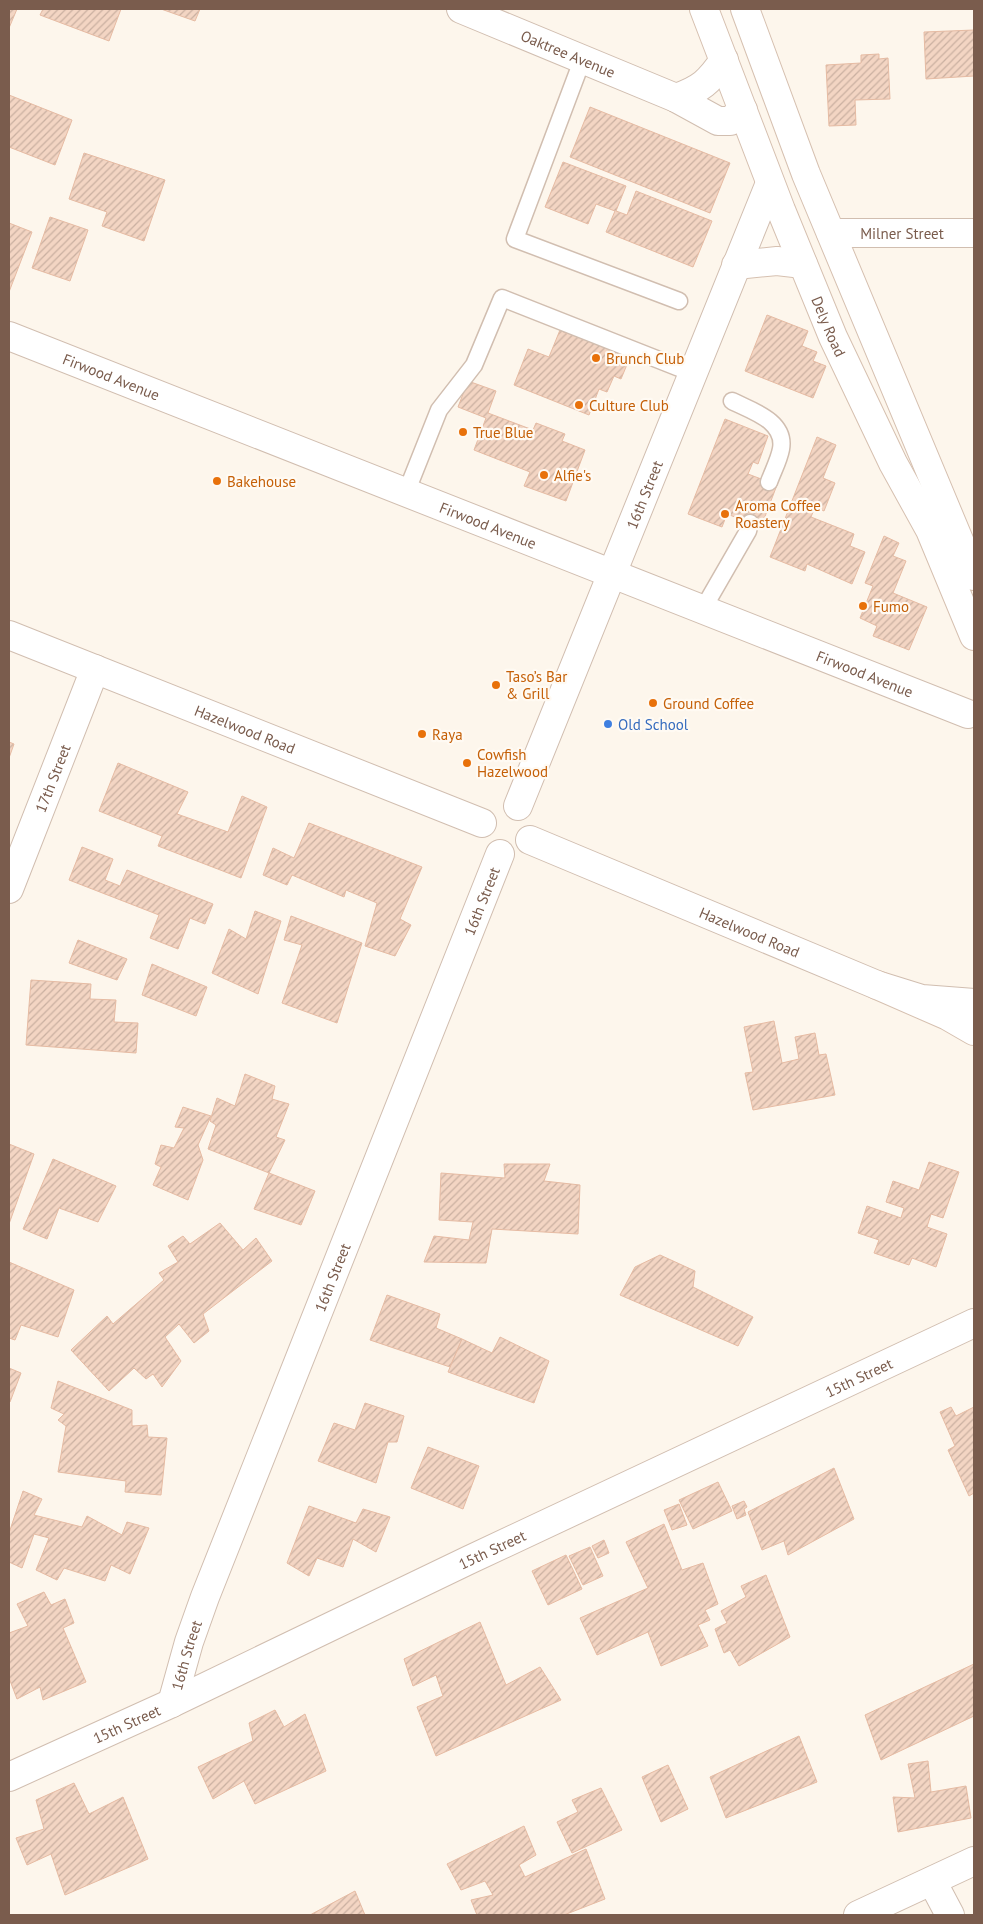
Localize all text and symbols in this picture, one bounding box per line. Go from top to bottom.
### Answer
street label: Oaktree Avenue [518,25,618,81]
street label: Milner Street [860,224,944,243]
street label: Dely Road [808,293,850,360]
street label: Firwood Avenue [60,349,162,404]
place label: Brunch Club [606,349,684,368]
marker: Brunch Club [590,352,602,364]
place label: Culture Club [589,396,669,415]
marker: Culture Club [573,399,585,411]
place label: True Blue [473,423,533,442]
marker: True Blue [457,426,469,438]
street label: 16th Street [622,458,666,531]
place label: Alfie's [554,466,591,485]
marker: Alfie's [538,469,550,481]
place label: Bakehouse [227,472,296,491]
marker: Bakehouse [211,475,223,487]
place label: Aroma Coffee Roastery [735,496,821,532]
street label: Firwood Avenue [437,497,539,552]
marker: Aroma Coffee Roastery [719,508,731,520]
place label: Fumo [873,597,909,616]
marker: Fumo [857,600,869,612]
street label: Firwood Avenue [814,646,916,701]
place label: Taso’s Bar & Grill [506,667,567,703]
marker: Taso’s Bar & Grill [490,679,502,691]
place label: Ground Coffee [663,694,754,713]
marker: Ground Coffee [647,697,659,709]
street label: Hazelwood Road [192,700,298,757]
place label: Old School [618,715,689,734]
marker: Old School [602,718,614,730]
place label: Raya [432,725,463,744]
marker: Raya [416,728,428,740]
street label: 17th Street [30,741,74,815]
place label: Cowfish Hazelwood [477,745,548,781]
marker: Cowfish Hazelwood [461,757,473,769]
street label: 16th Street [459,864,503,938]
street label: Hazelwood Road [697,902,803,961]
street label: 16th Street [310,1240,354,1314]
street label: 15th Street [822,1353,895,1401]
street label: 15th Street [455,1525,529,1573]
street label: 16th Street [167,1617,206,1692]
street label: 15th Street [90,1700,163,1747]

